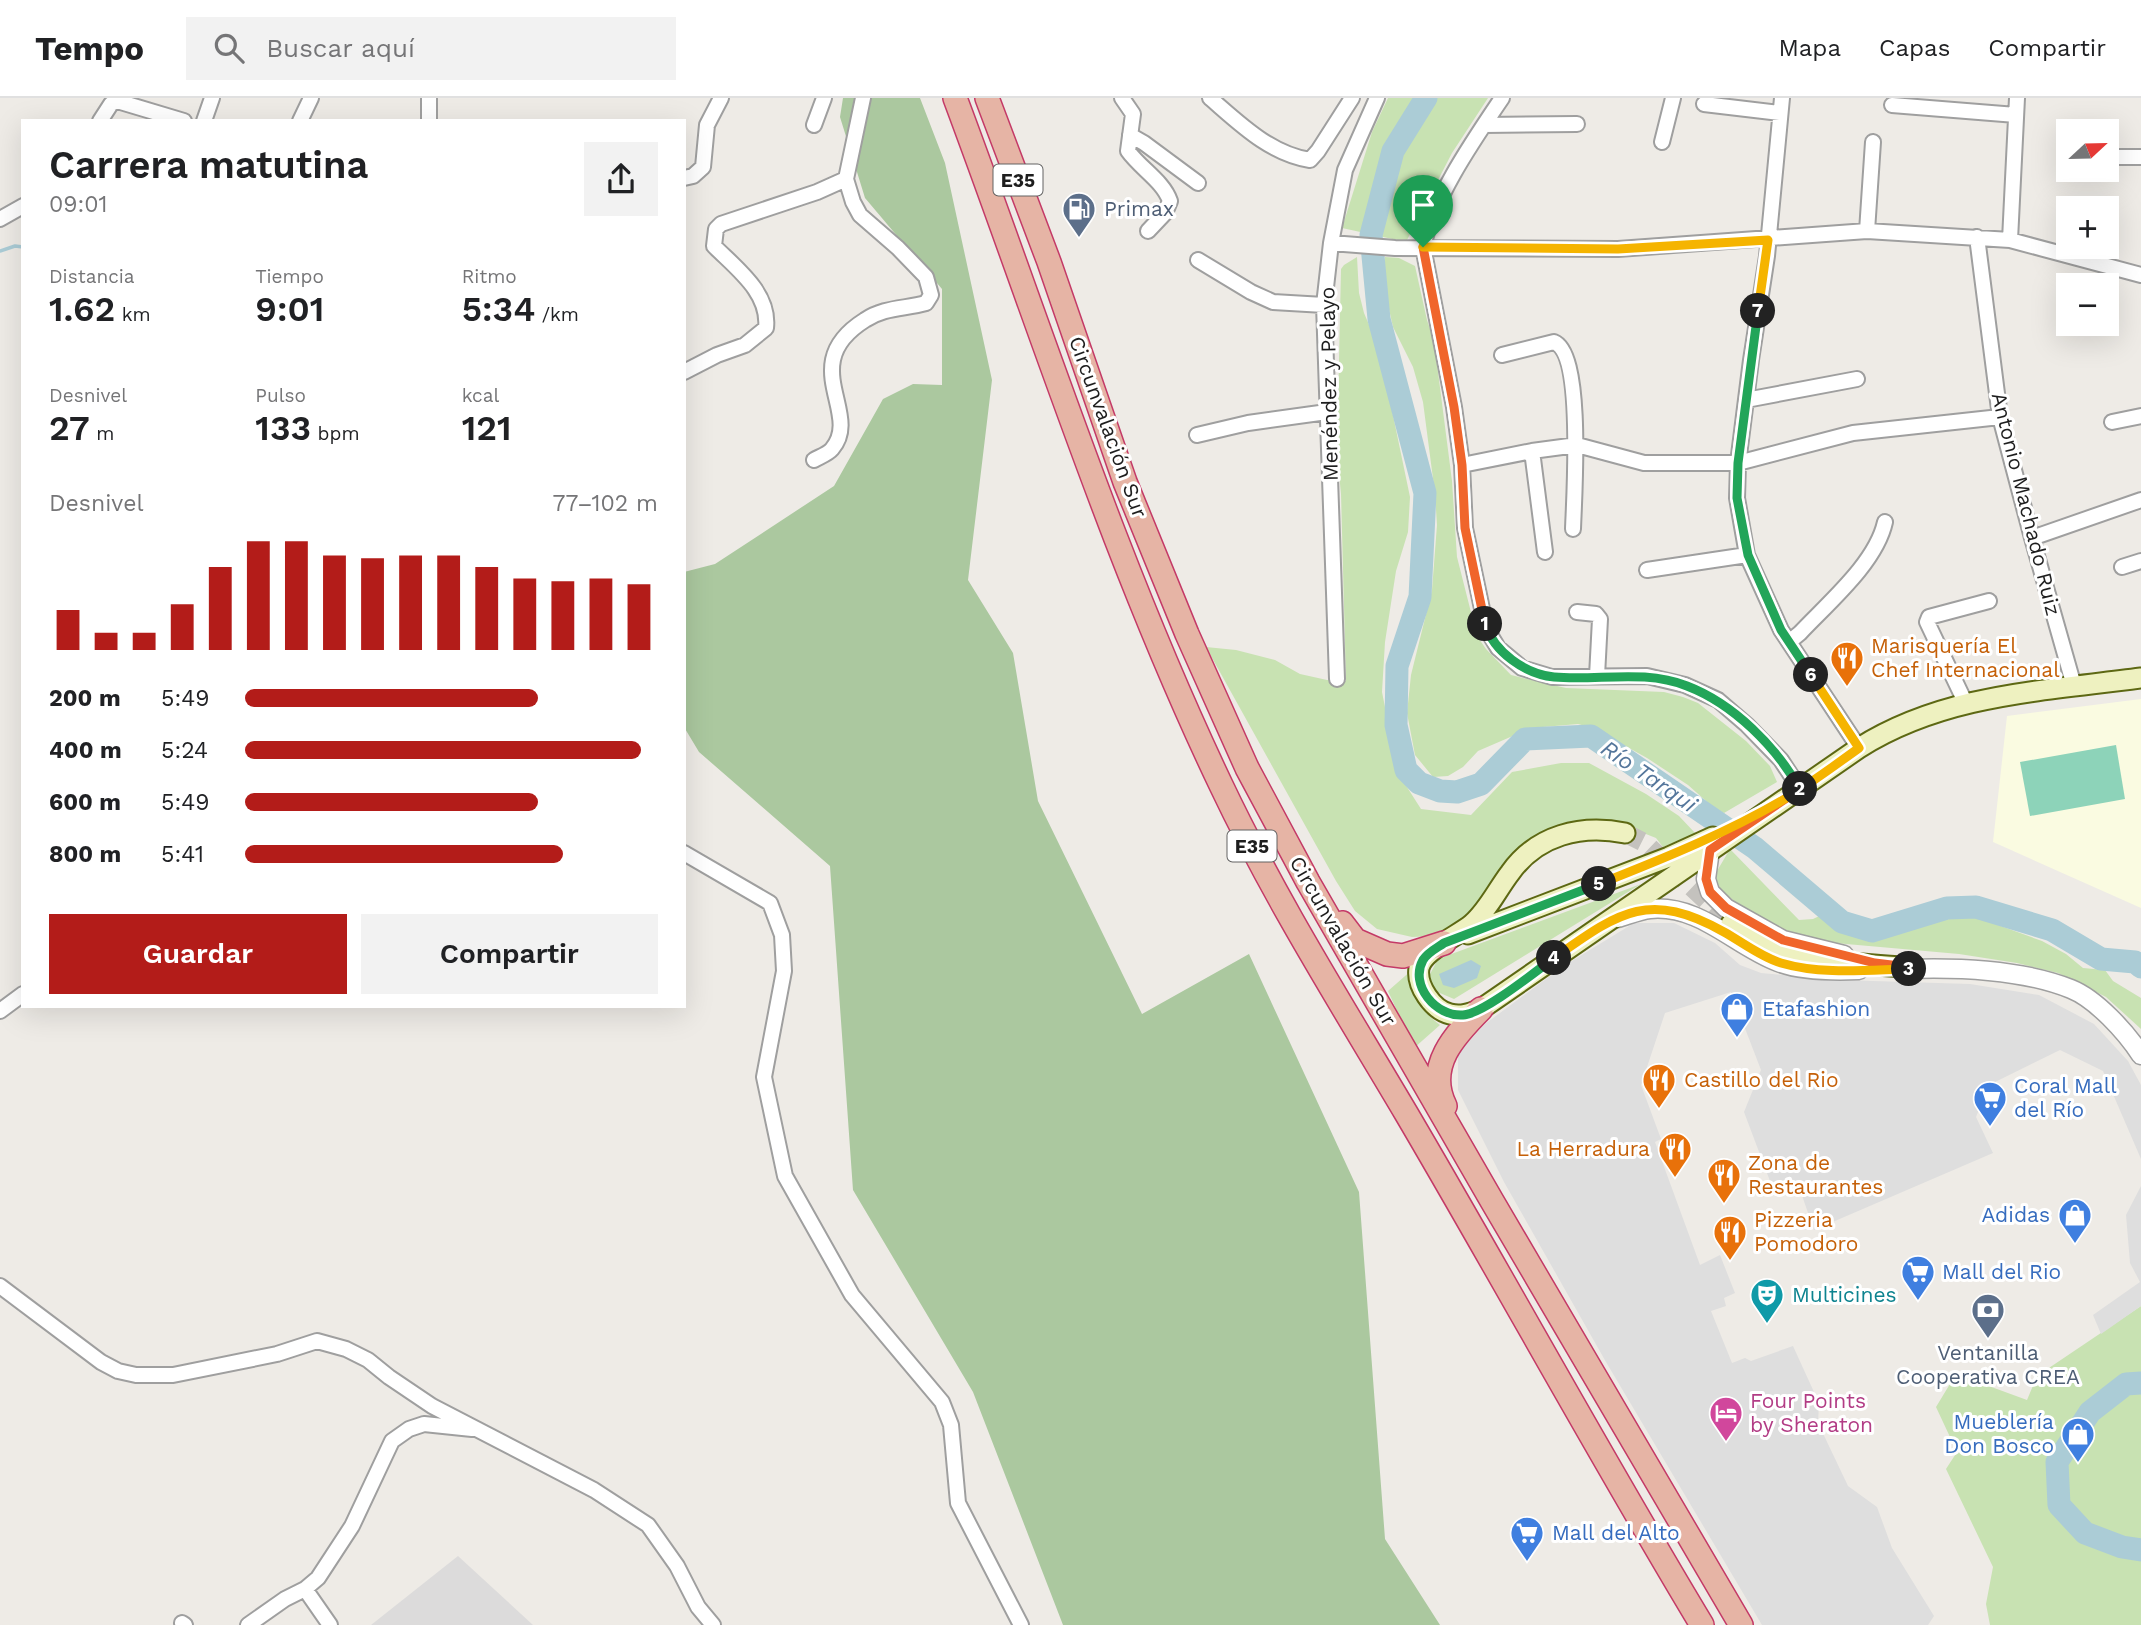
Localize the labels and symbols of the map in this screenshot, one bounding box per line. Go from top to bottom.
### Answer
north arrow [2056,119,2119,182]
road number: E35 [993,164,1042,195]
pin [1393,175,1453,247]
fuel station icon: Primax [1060,190,1098,239]
place label: Primax [1104,196,1174,221]
street label: Menéndez y Pelayo [1314,287,1343,481]
pin: 7 [1740,294,1776,328]
street label: Circunvalación Sur [1064,333,1153,521]
street label: Antonio Machado Ruiz [1987,390,2066,618]
pin: 1 [1468,606,1502,642]
place label: Marisquería El Chef Internacional [1871,633,2060,682]
restaurant icon: Marisquería El Chef Internacional [1828,639,1866,688]
pin: 6 [1794,658,1828,692]
water label: Río Tarqui [1596,735,1702,819]
pin: 2 [1783,772,1818,806]
road number: E35 [1228,831,1276,862]
street label: Circunvalación Sur [1285,852,1402,1030]
pin: 5 [1582,866,1616,902]
pin: 4 [1536,940,1572,976]
pin: 3 [1892,952,1926,986]
shop icon: Etafashion [1718,990,1756,1039]
place label: Etafashion [1762,996,1870,1021]
restaurant icon: Castillo del Rio [1640,1061,1678,1110]
place label: Castillo del Rio [1684,1067,1839,1092]
place label: Coral Mall del Río [2014,1073,2117,1122]
supermarket icon: Coral Mall del Río [1971,1079,2009,1128]
restaurant icon: La Herradura [1656,1130,1694,1179]
place label: La Herradura [1517,1136,1650,1161]
place label: Zona de Restaurantes [1748,1150,1883,1199]
restaurant icon: Zona de Restaurantes [1705,1156,1743,1205]
shop icon: Adidas [2056,1196,2094,1245]
place label: Adidas [1981,1202,2050,1227]
place label: Pizzeria Pomodoro [1754,1207,1858,1256]
restaurant icon: Pizzeria Pomodoro [1711,1213,1749,1262]
supermarket icon: Mall del Rio [1899,1253,1937,1302]
place label: Mall del Rio [1942,1259,2061,1284]
theatre icon: Multicines [1748,1276,1786,1325]
place label: Multicines [1792,1282,1897,1307]
bank icon: Ventanilla Cooperativa CREA [1969,1291,2007,1340]
place label: Ventanilla Cooperativa CREA [1896,1340,2080,1389]
place label: Four Points by Sheraton [1750,1388,1873,1437]
hotel icon: Four Points by Sheraton [1707,1394,1745,1443]
place label: Mueblería Don Bosco [1944,1409,2054,1458]
shop icon: Mueblería Don Bosco [2059,1415,2097,1464]
supermarket icon: Mall del Alto [1508,1514,1546,1563]
place label: Mall del Alto [1552,1520,1680,1545]

